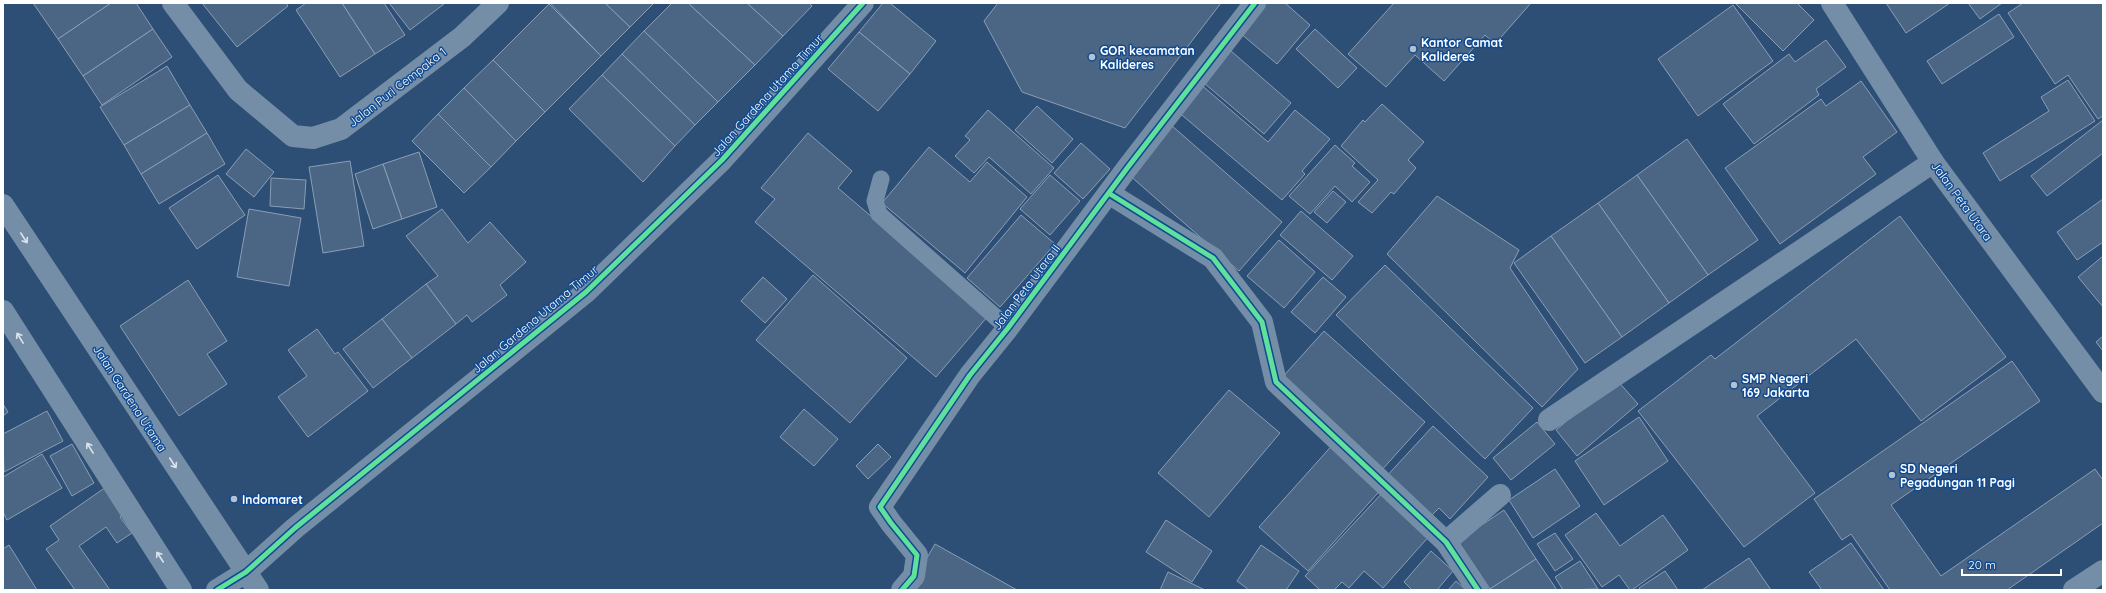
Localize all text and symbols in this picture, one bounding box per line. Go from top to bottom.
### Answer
street label: Jalan Gardena Utama Timur [708,30,826,159]
place label: Kantor Camat Kalideres [1421,35,1503,64]
place label: GOR kecamatan Kalideres [1100,43,1195,72]
street label: Jalan Puri Cempaka 1 [345,44,449,130]
marker: Kantor Camat Kalideres [1408,44,1418,54]
marker: GOR kecamatan Kalideres [1087,52,1097,62]
street label: Jalan Peta Utara [1928,158,1996,244]
one-way arrow [20,232,29,243]
street label: Jalan Peta Utara II [989,241,1063,333]
street label: Jalan Gardena Utama Timur [469,262,601,376]
one-way arrow [16,333,24,344]
street label: Jalan Gardena Utama [90,342,170,454]
place label: SMP Negeri 169 Jakarta [1742,371,1810,400]
marker: SMP Negeri 169 Jakarta [1729,380,1739,390]
one-way arrow [86,443,94,454]
one-way arrow [169,457,177,468]
place label: SD Negeri Pegadungan 11 Pagi [1900,461,2015,490]
marker: SD Negeri Pegadungan 11 Pagi [1887,470,1897,480]
place label: Indomaret [242,492,303,507]
marker: Indomaret [229,494,239,504]
one-way arrow [155,551,163,563]
scale bar [1962,551,2061,577]
text: 20 m [1968,557,1996,572]

